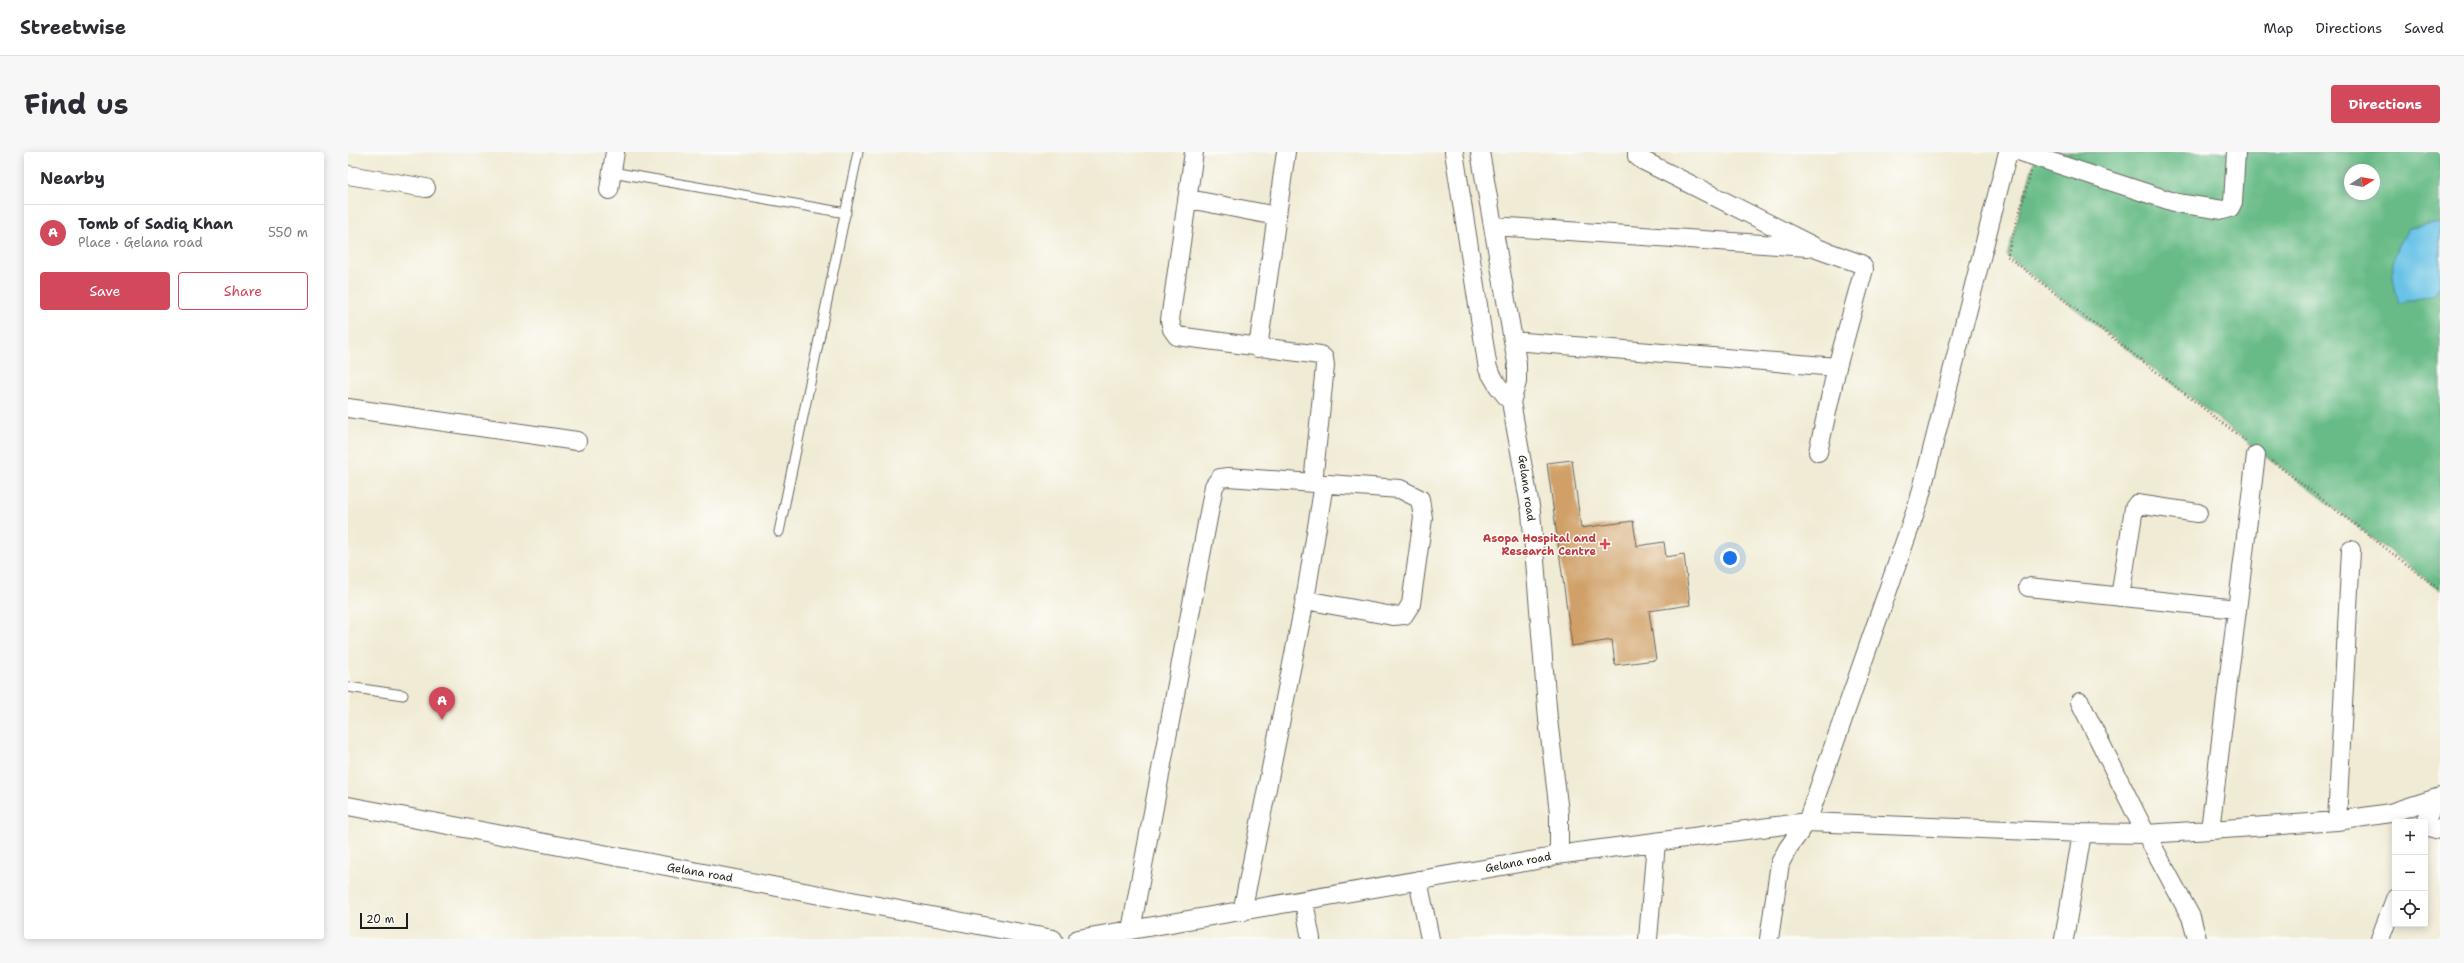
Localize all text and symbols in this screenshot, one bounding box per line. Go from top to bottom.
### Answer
text: Streetwise [20,15,126,40]
text: Map [2264,19,2294,37]
text: Directions [2316,19,2382,37]
text: Saved [2404,19,2444,37]
text: Find us [24,85,129,123]
button: Directions [2331,85,2440,123]
north arrow [2344,164,2380,200]
text: Nearby [40,167,105,189]
text: Tomb of Sadiq Khan [78,214,233,234]
text: A [48,224,58,241]
text: 550 m [268,224,308,241]
text: Place · Gelana road [78,234,203,251]
button: Save [40,272,170,310]
button: Share [178,272,308,310]
street label: Gelana road [1514,454,1539,522]
place label: Asopa Hospital and Research Centre [1483,531,1596,559]
marker: Asopa Hospital and Research Centre [1599,538,1611,550]
your location [1720,548,1740,568]
pin: A [429,687,455,720]
map controls [2392,819,2428,927]
button: + [2392,819,2428,855]
street label: Gelana road [1484,849,1552,876]
button: − [2392,855,2428,891]
street label: Gelana road [666,859,734,886]
button: locate [2392,891,2428,927]
scale bar [360,911,408,930]
text: 20 m [366,912,394,927]

